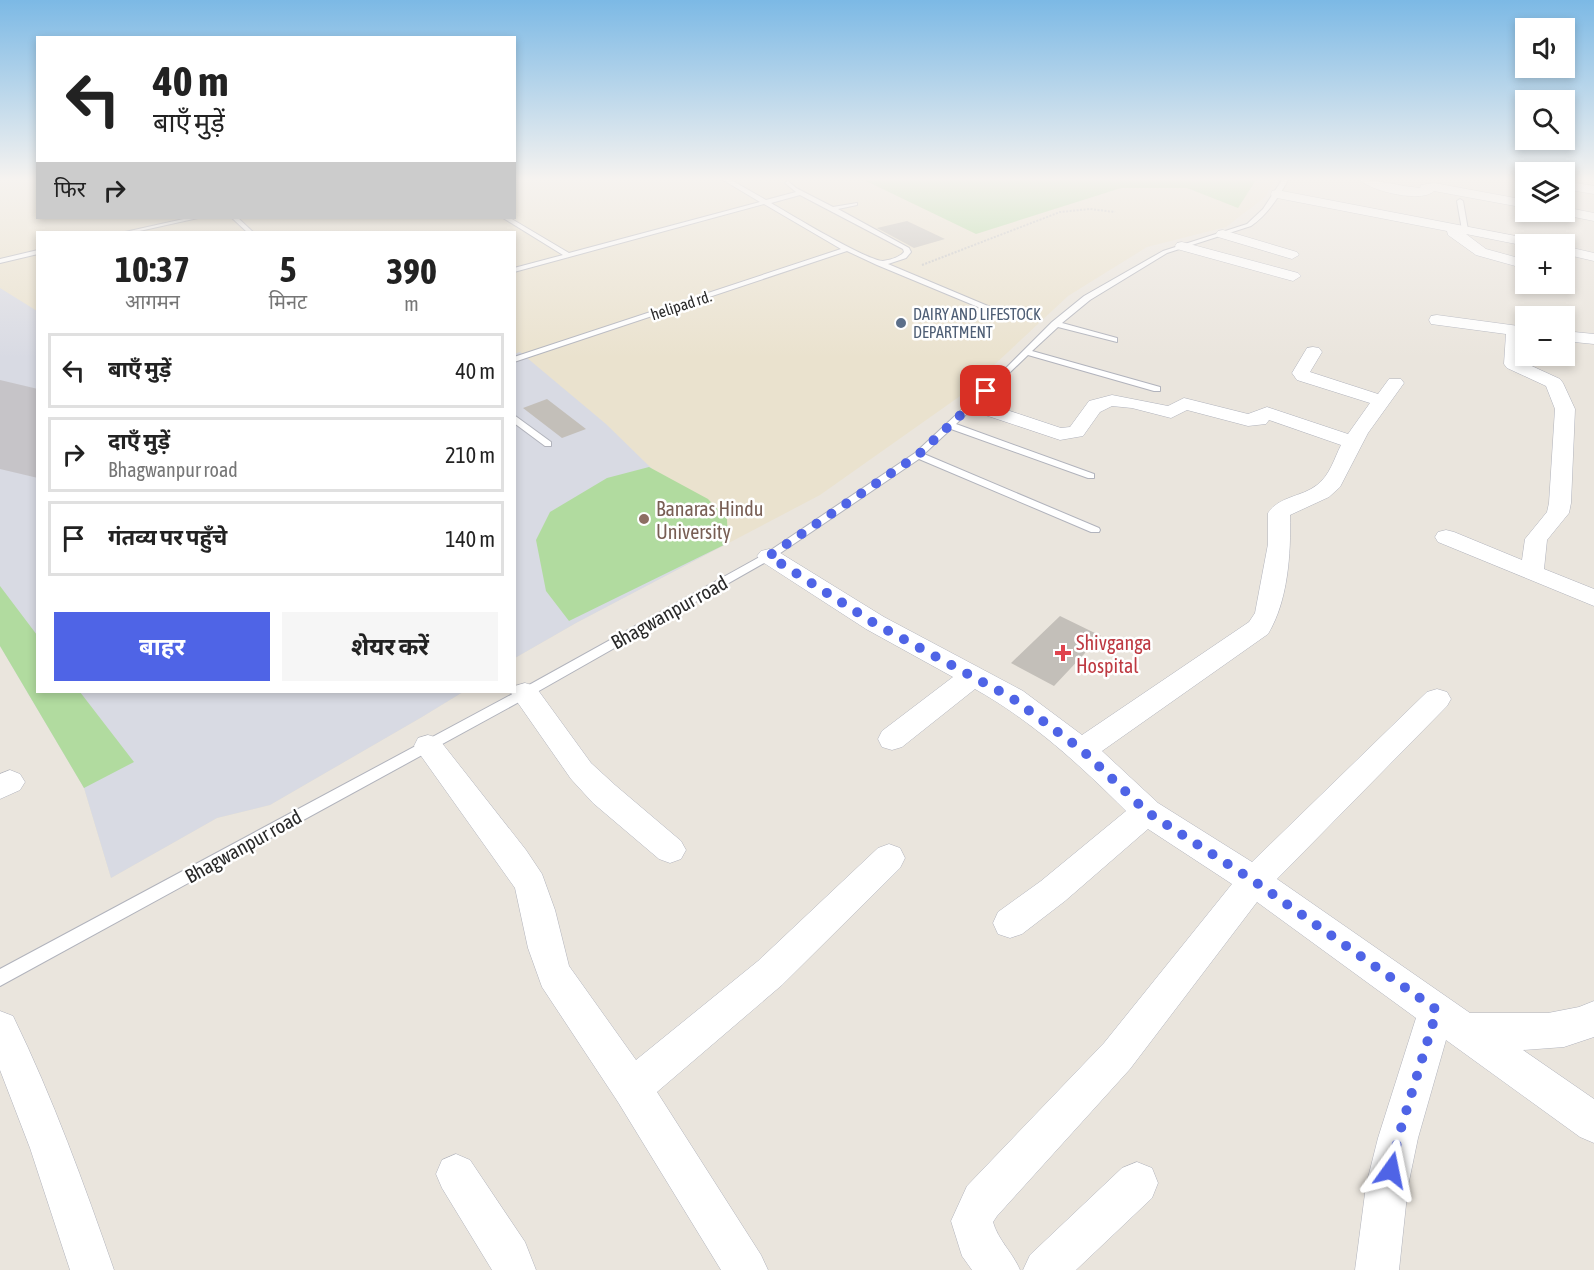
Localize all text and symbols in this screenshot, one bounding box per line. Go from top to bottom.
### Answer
map controls [1515,18,1575,366]
button: sound [1515,18,1575,78]
text: 40 m [153,57,228,105]
icon: left [54,60,132,138]
button: search [1515,90,1575,150]
text: बाएँ मुड़ें [153,107,225,138]
button: layers [1515,162,1575,222]
icon: right [98,174,131,207]
text: फिर [54,176,86,202]
button: + [1515,234,1575,294]
text: 10:37 [115,248,190,290]
text: 5 [280,248,296,290]
text: 390 [386,250,437,292]
street label: helipad rd. [648,287,714,324]
text: आगमन [125,290,180,313]
text: मिनट [269,290,307,313]
text: m [404,292,419,315]
place label: DAIRY AND LIFESTOCK DEPARTMENT [913,305,1041,341]
button: − [1515,306,1575,366]
marker: DAIRY AND LIFESTOCK DEPARTMENT [894,316,908,330]
icon: left [57,354,90,387]
text: बाएँ मुड़ें [108,356,171,382]
text: 40 m [455,358,495,384]
pin [960,365,1011,416]
icon: arrive [969,374,1002,407]
text: दाएँ मुड़ें [108,428,170,454]
icon: right [57,438,90,471]
text: 210 m [445,442,495,468]
text: Bhagwanpur road [108,458,238,481]
place label: Banaras Hindu University [656,497,763,543]
marker: Banaras Hindu University [637,512,651,526]
icon: arrive [57,522,90,555]
text: गंतव्य पर पहुँचे [108,524,227,550]
text: 140 m [445,526,495,552]
street label: Bhagwanpur road [607,571,731,653]
button: बाहर [54,612,270,681]
button: शेयर करें [282,612,498,681]
place label: Shivganga Hospital [1076,631,1152,677]
marker: Shivganga Hospital [1054,644,1072,662]
street label: Bhagwanpur road [181,805,305,887]
position arrow [1359,1138,1423,1202]

